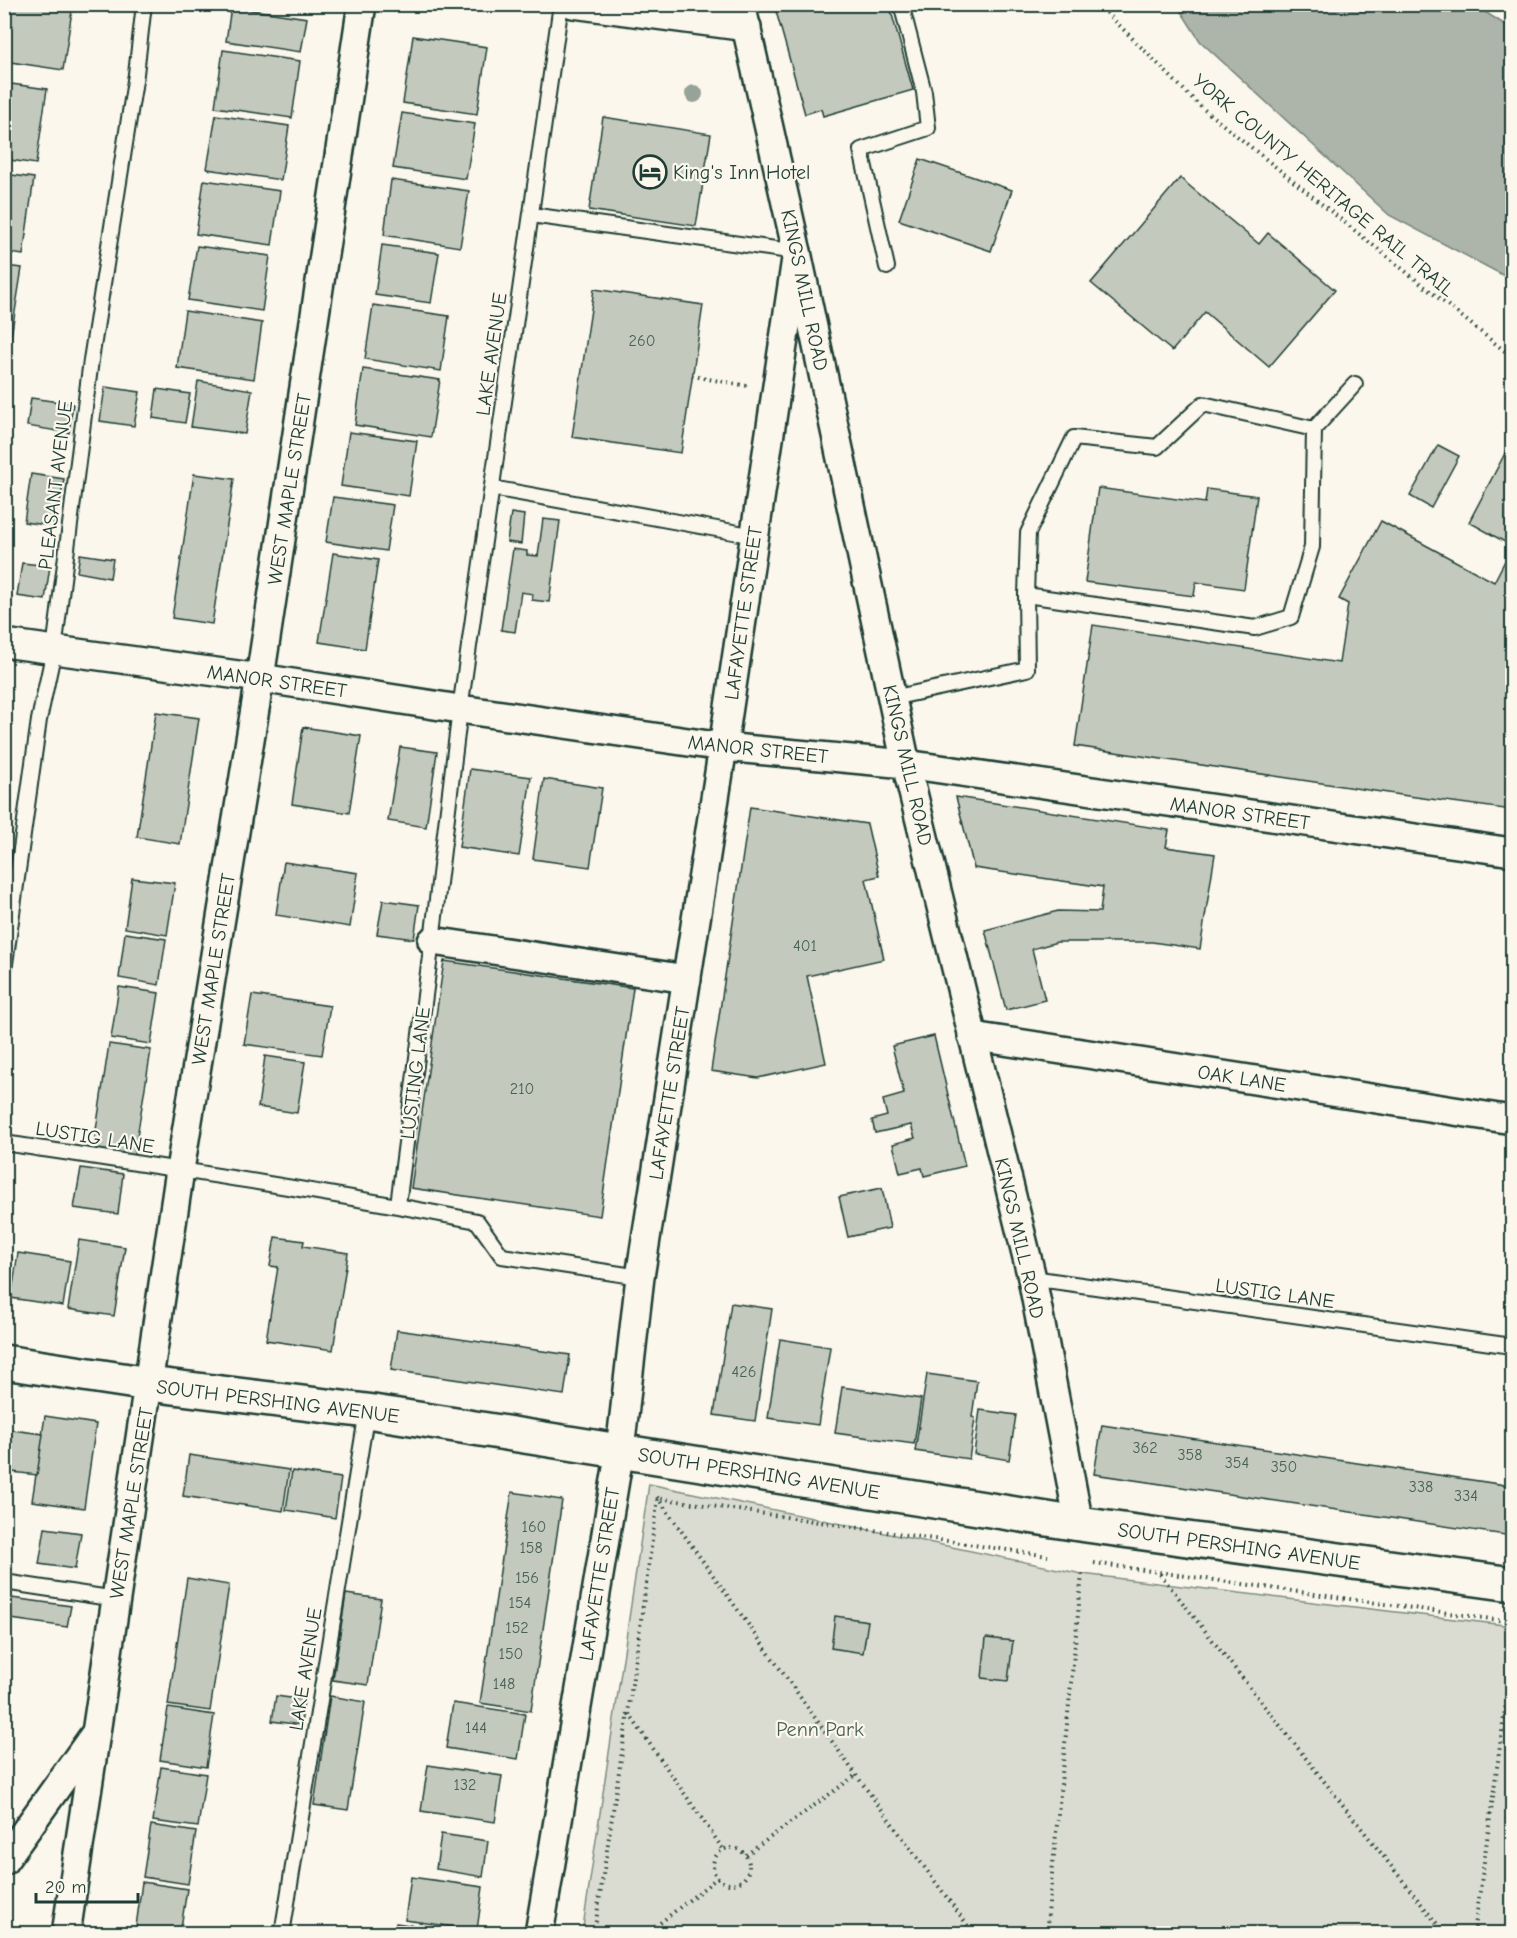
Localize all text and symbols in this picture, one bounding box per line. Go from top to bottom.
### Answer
street label: YORK COUNTY HERITAGE RAIL TRAIL [1188,69,1459,302]
hotel icon: King's Inn Hotel [632,154,668,190]
place label: King's Inn Hotel [673,161,810,184]
street label: KINGS MILL ROAD [776,207,833,373]
street label: LAKE AVENUE [471,291,512,417]
house number: 260 [629,332,655,350]
street label: WEST MAPLE STREET [263,391,316,587]
street label: PLEASANT AVENUE [34,399,77,571]
street label: LAFAYETTE STREET [720,524,767,701]
street label: MANOR STREET [206,660,349,703]
street label: KINGS MILL ROAD [878,682,937,848]
street label: MANOR STREET [687,731,830,768]
street label: MANOR STREET [1169,792,1312,835]
street label: WEST MAPLE STREET [187,871,240,1067]
house number: 401 [793,937,817,955]
street label: LAFAYETTE STREET [644,1004,695,1181]
street label: LUSTING LANE [396,1005,435,1141]
street label: OAK LANE [1196,1060,1288,1097]
house number: 210 [510,1080,534,1098]
street label: LUSTIG LANE [34,1117,156,1158]
street label: KINGS MILL ROAD [990,1155,1049,1321]
street label: LUSTIG LANE [1214,1274,1336,1313]
house number: 426 [732,1363,756,1381]
street label: SOUTH PERSHING AVENUE [155,1375,401,1428]
street label: WEST MAPLE STREET [105,1405,158,1601]
house number: 362 [1132,1439,1158,1457]
street label: SOUTH PERSHING AVENUE [636,1443,881,1504]
house number: 358 [1177,1446,1203,1464]
house number: 354 [1225,1454,1249,1472]
house number: 350 [1271,1458,1297,1476]
house number: 338 [1409,1478,1433,1496]
street label: LAFAYETTE STREET [574,1485,625,1662]
house number: 334 [1454,1487,1478,1505]
house number: 160 [522,1518,546,1536]
street label: SOUTH PERSHING AVENUE [1116,1518,1362,1575]
house number: 158 [519,1539,543,1557]
house number: 156 [515,1569,539,1587]
house number: 154 [509,1594,531,1612]
street label: LAKE AVENUE [284,1606,327,1732]
house number: 152 [505,1619,529,1637]
house number: 150 [499,1645,523,1663]
house number: 148 [493,1675,515,1693]
park label: Penn Park [776,1718,864,1741]
house number: 144 [465,1719,487,1737]
house number: 132 [454,1776,476,1794]
scale bar [36,1866,138,1904]
text: 20 m [45,1877,86,1898]

